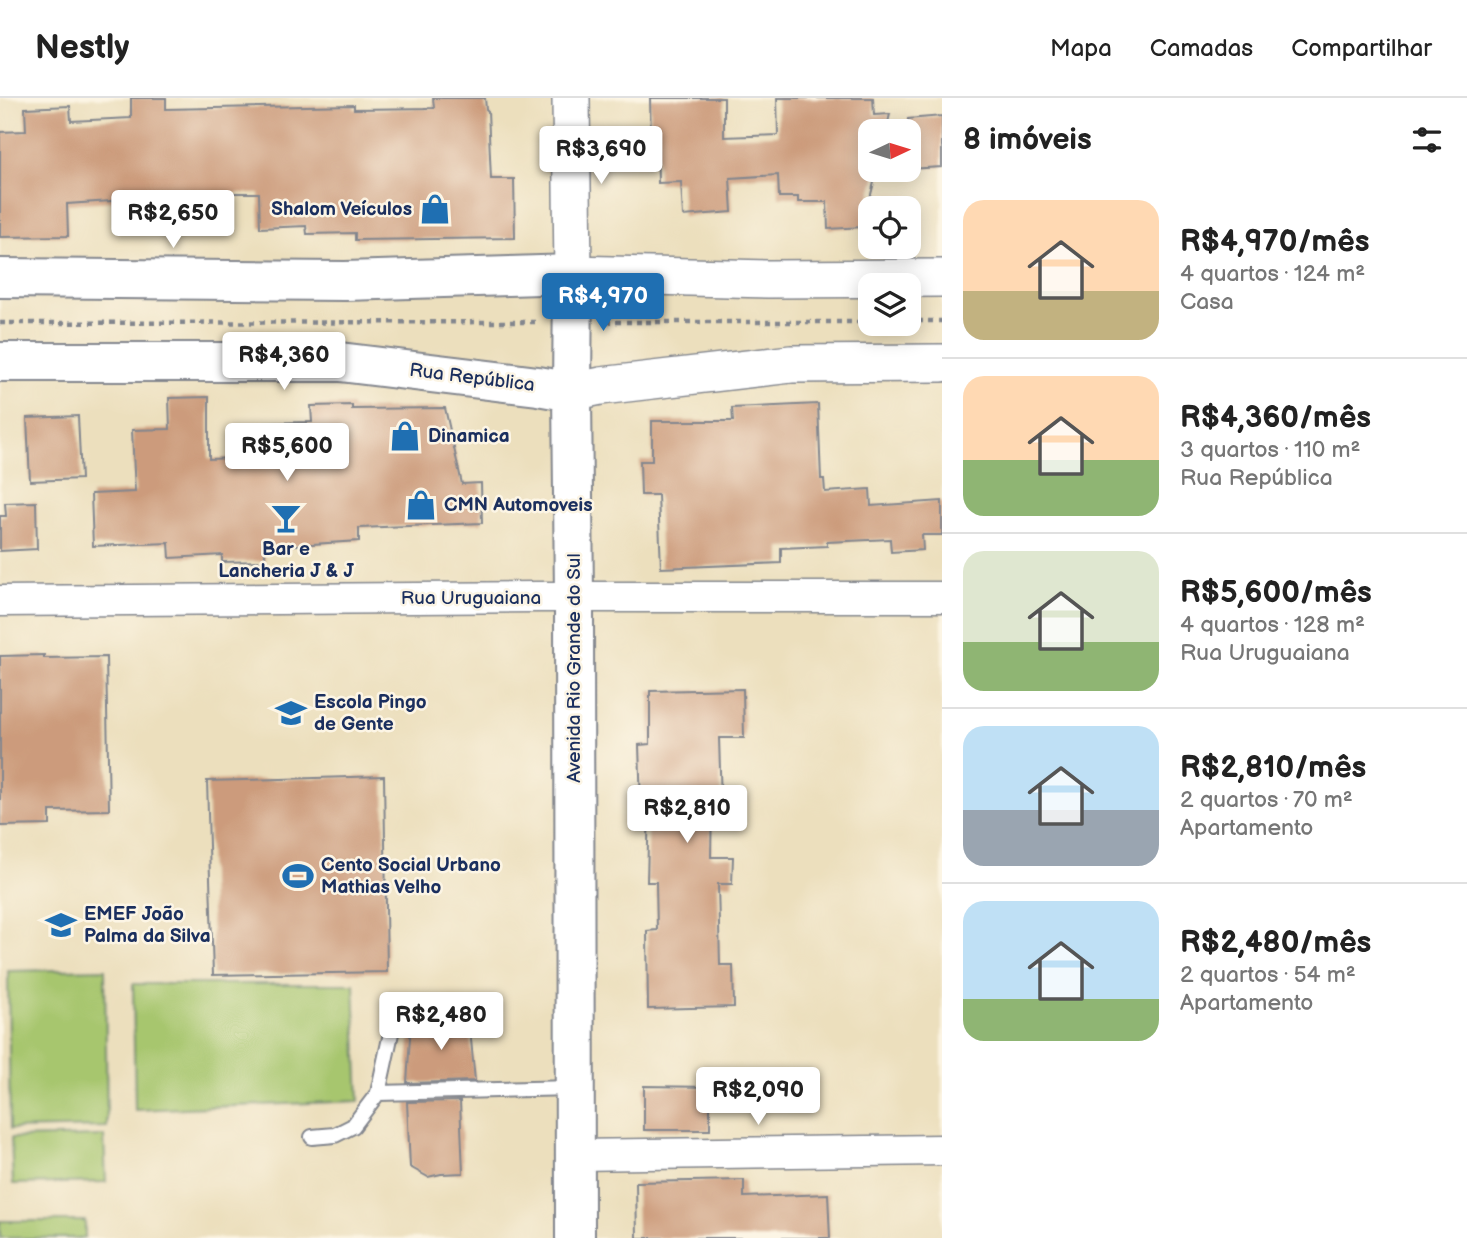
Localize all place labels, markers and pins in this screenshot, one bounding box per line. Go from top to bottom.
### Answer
pin: R$3,690 [536,126,666,186]
pin: R$2,650 [108,190,238,250]
shop icon: Shalom Veículos [418,192,452,226]
place label: Shalom Veículos [271,198,412,221]
pin: R$4,970 [538,274,668,333]
pin: R$4,360 [219,332,349,392]
shop icon: Dinamica [388,419,422,453]
pin: R$5,600 [222,424,352,483]
place label: Dinamica [428,425,510,448]
shop icon: CMN Automoveis [404,488,438,522]
place label: CMN Automoveis [444,494,593,517]
bar icon: Bar e Lancheria J & J [269,501,303,535]
place label: Bar e Lancheria J & J [218,538,354,583]
place label: Escola Pingo de Gente [314,691,427,736]
school or university icon: Escola Pingo de Gente [274,696,308,730]
pin: R$2,810 [622,786,752,845]
place label: Cento Social Urbano Mathias Velho [321,854,501,899]
sports icon: Cento Social Urbano Mathias Velho [281,859,315,893]
place label: EMEF João Palma da Silva [84,903,211,948]
school or university icon: EMEF João Palma da Silva [44,908,78,942]
pin: R$2,480 [376,992,506,1052]
pin: R$2,090 [693,1068,823,1127]

